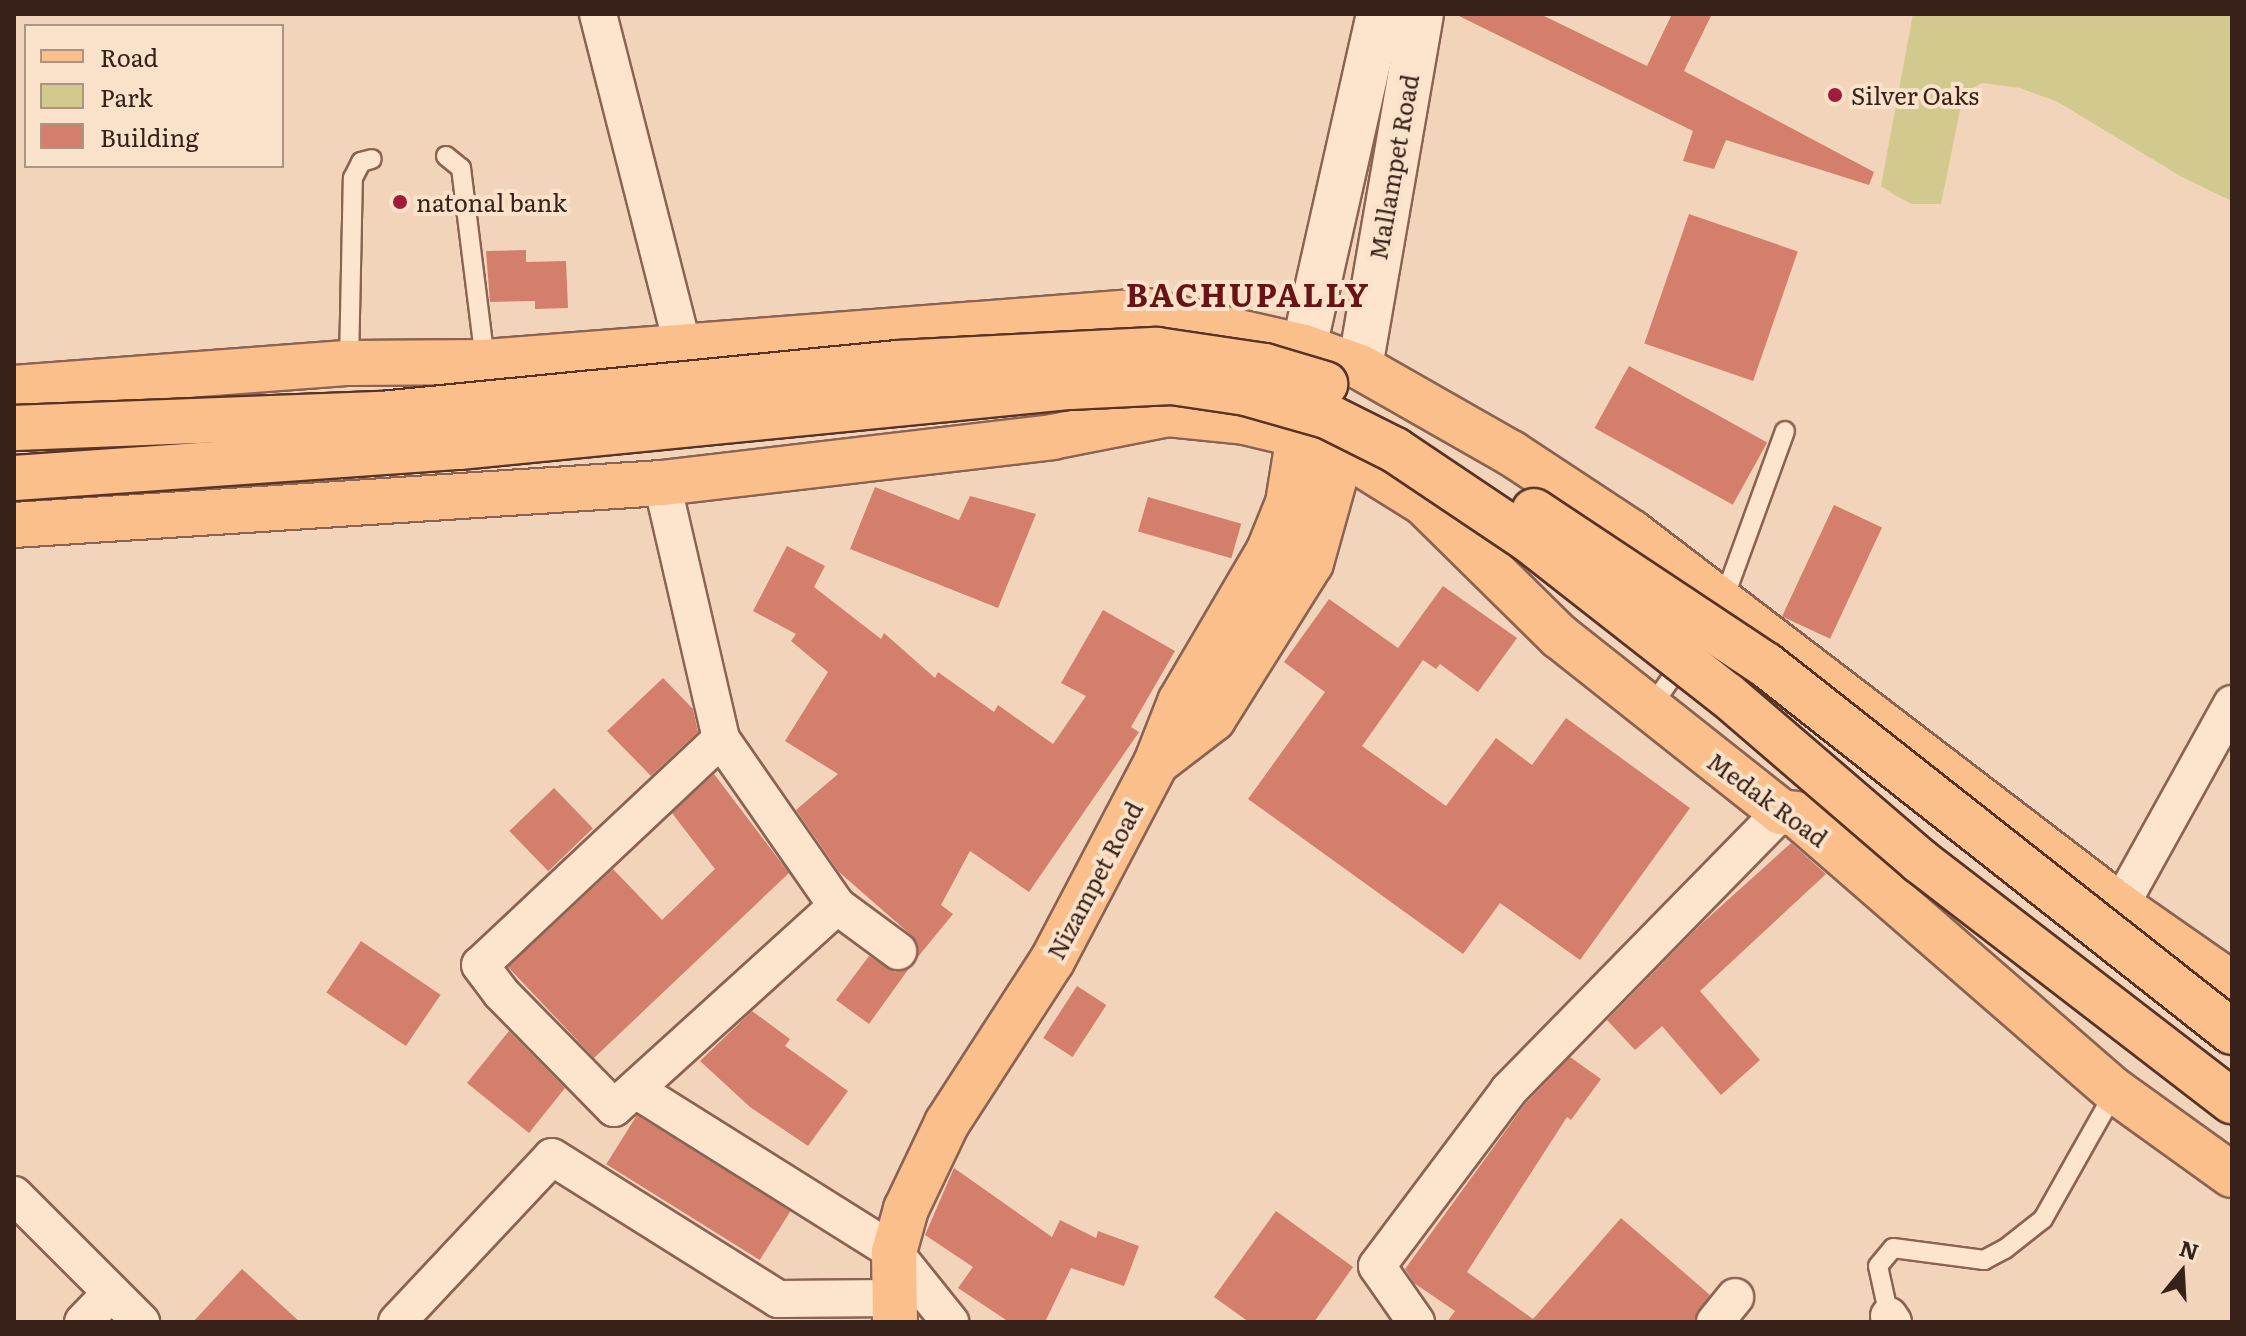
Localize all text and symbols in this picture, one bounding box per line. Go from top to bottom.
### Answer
legend [24,24,284,168]
text: Road [100,39,158,74]
street label: Mallampet Road [1362,72,1424,262]
text: Park [100,79,153,114]
place label: Silver Oaks [1851,81,1979,109]
marker: Silver Oaks [1826,86,1844,104]
text: Building [100,119,199,154]
place label: natonal bank [416,188,567,216]
marker: natonal bank [391,193,409,211]
district label: BACHUPALLY [1126,274,1370,312]
street label: Medak Road [1702,746,1834,852]
street label: Nizampet Road [1040,796,1148,964]
text: N [2176,1230,2203,1267]
north arrow [2142,1232,2222,1312]

